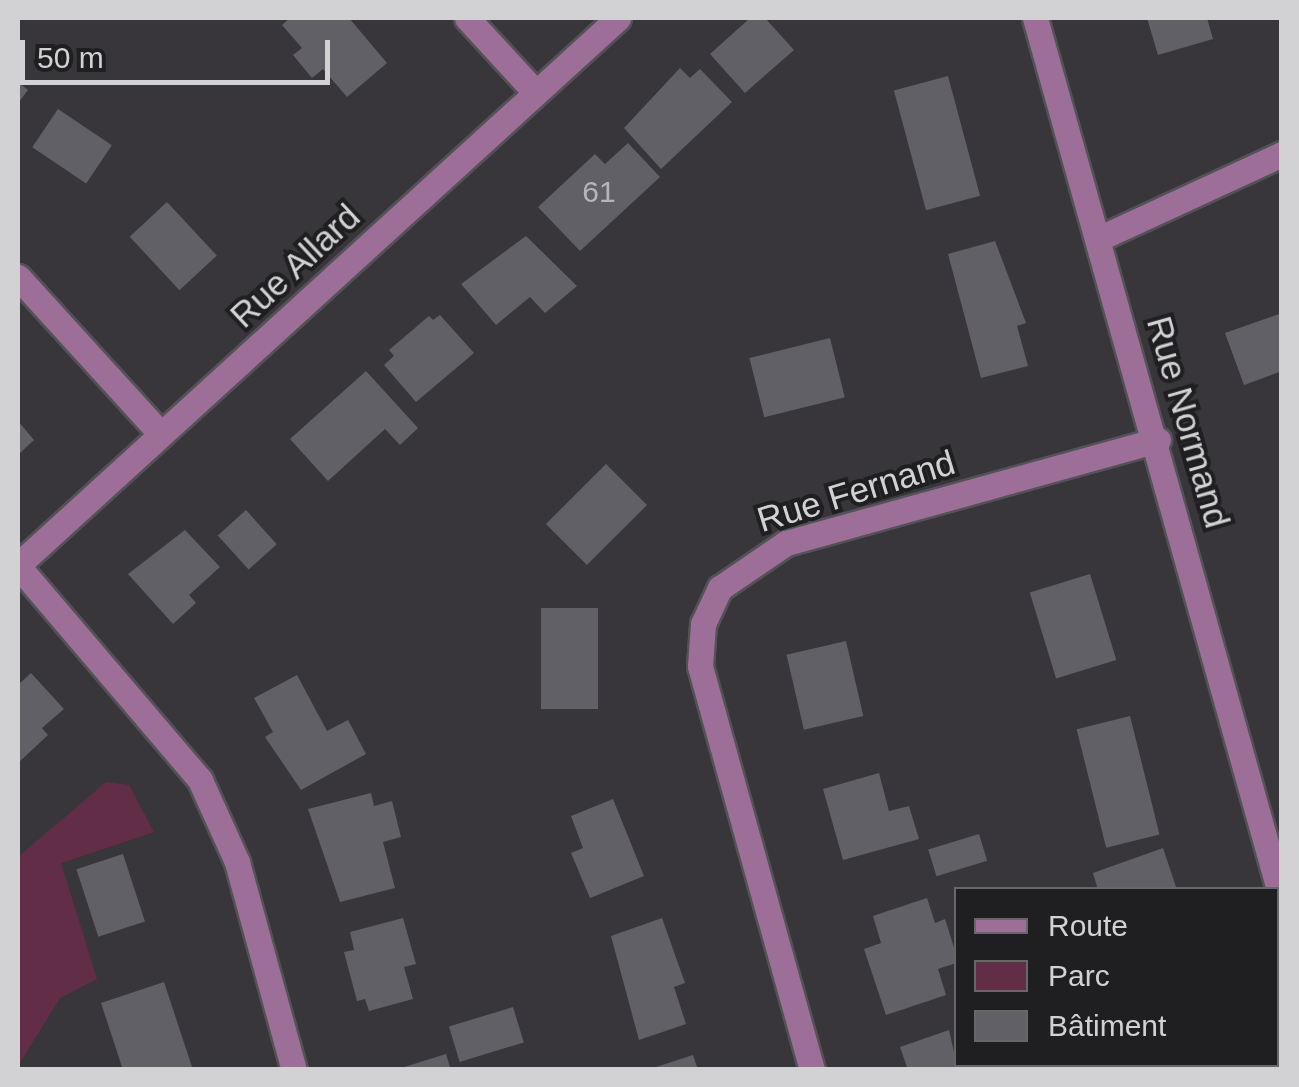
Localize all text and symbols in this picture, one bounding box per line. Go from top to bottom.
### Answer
scale bar [25,20,335,82]
text: 50 m [37,41,104,74]
house number: 61 [582,174,616,210]
street label: Rue Allard [221,195,369,337]
street label: Rue Normand [1138,311,1238,533]
street label: Rue Fernand [752,441,960,541]
legend [954,887,1279,1067]
text: Route [1048,909,1128,942]
text: Parc [1048,959,1110,992]
text: Bâtiment [1048,1009,1166,1042]

